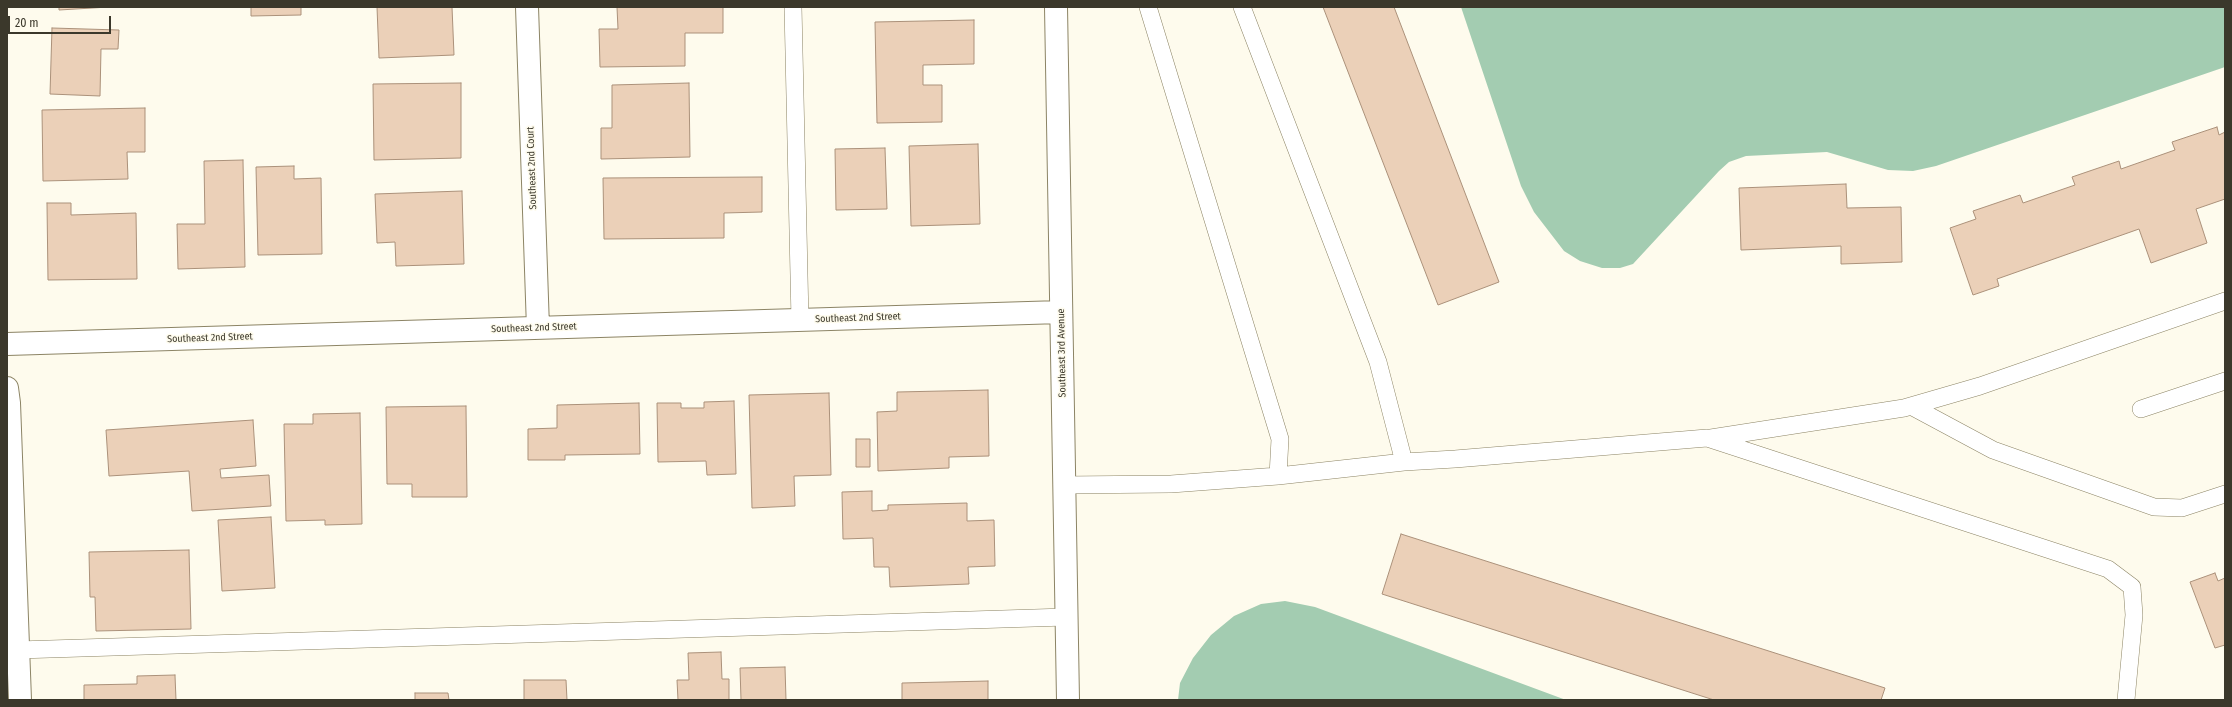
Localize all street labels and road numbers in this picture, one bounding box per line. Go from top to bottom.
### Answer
street label: Southeast 2nd Court [525,126,539,210]
street label: Southeast 3rd Avenue [1055,308,1069,398]
street label: Southeast 2nd Street [815,311,901,325]
street label: Southeast 2nd Street [491,321,577,335]
street label: Southeast 2nd Street [167,331,253,345]

